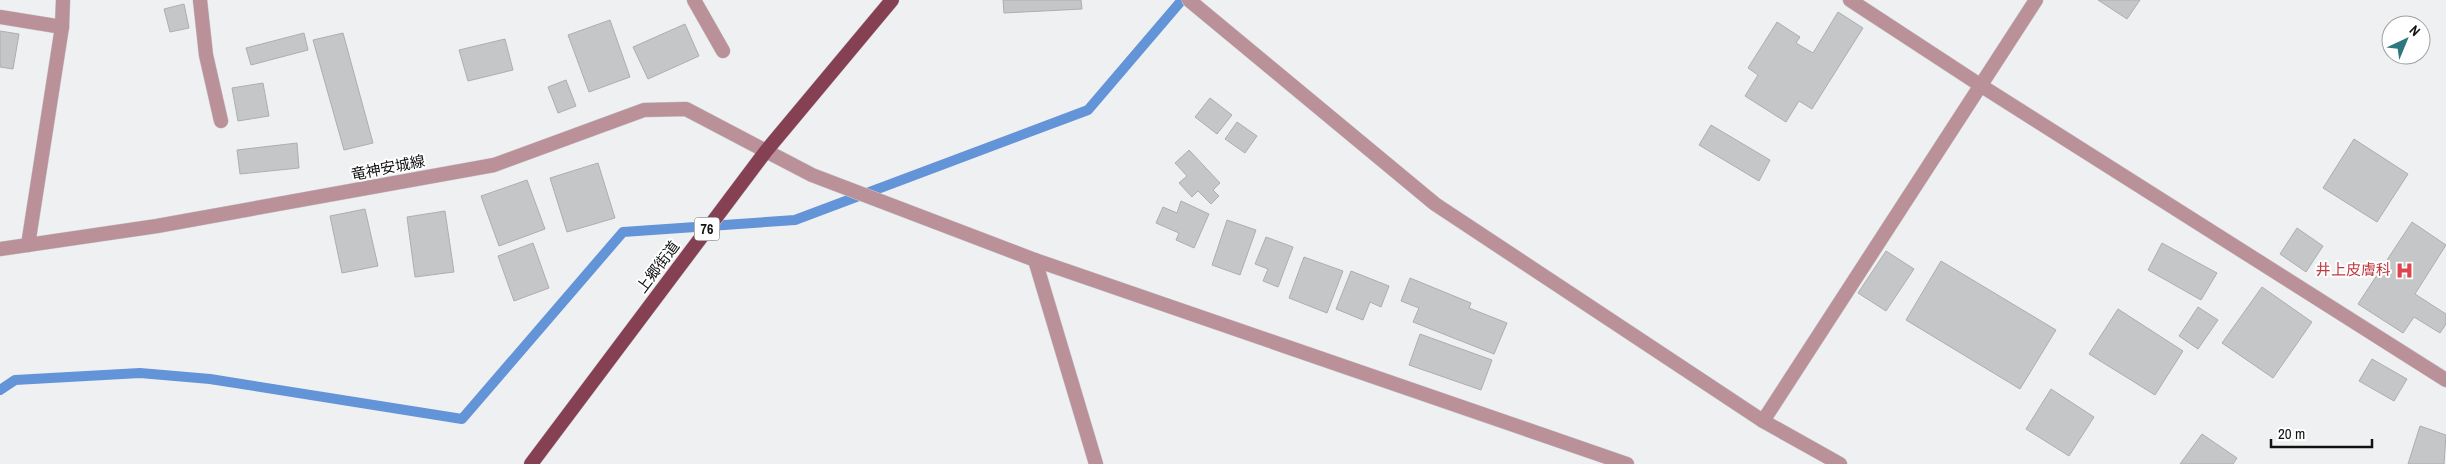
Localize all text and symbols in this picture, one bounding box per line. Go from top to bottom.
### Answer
north arrow [2381,15,2431,65]
text: N [2406,21,2424,40]
street label: 竜神安城線 [349,150,427,185]
road number: 76 [694,218,720,240]
street label: 上郷街道 [631,236,684,297]
place label: 井上皮膚科 [2316,259,2391,280]
hospital icon: 井上皮膚科 [2395,260,2415,280]
scale bar [2271,416,2372,448]
text: 20 m [2278,423,2305,444]

